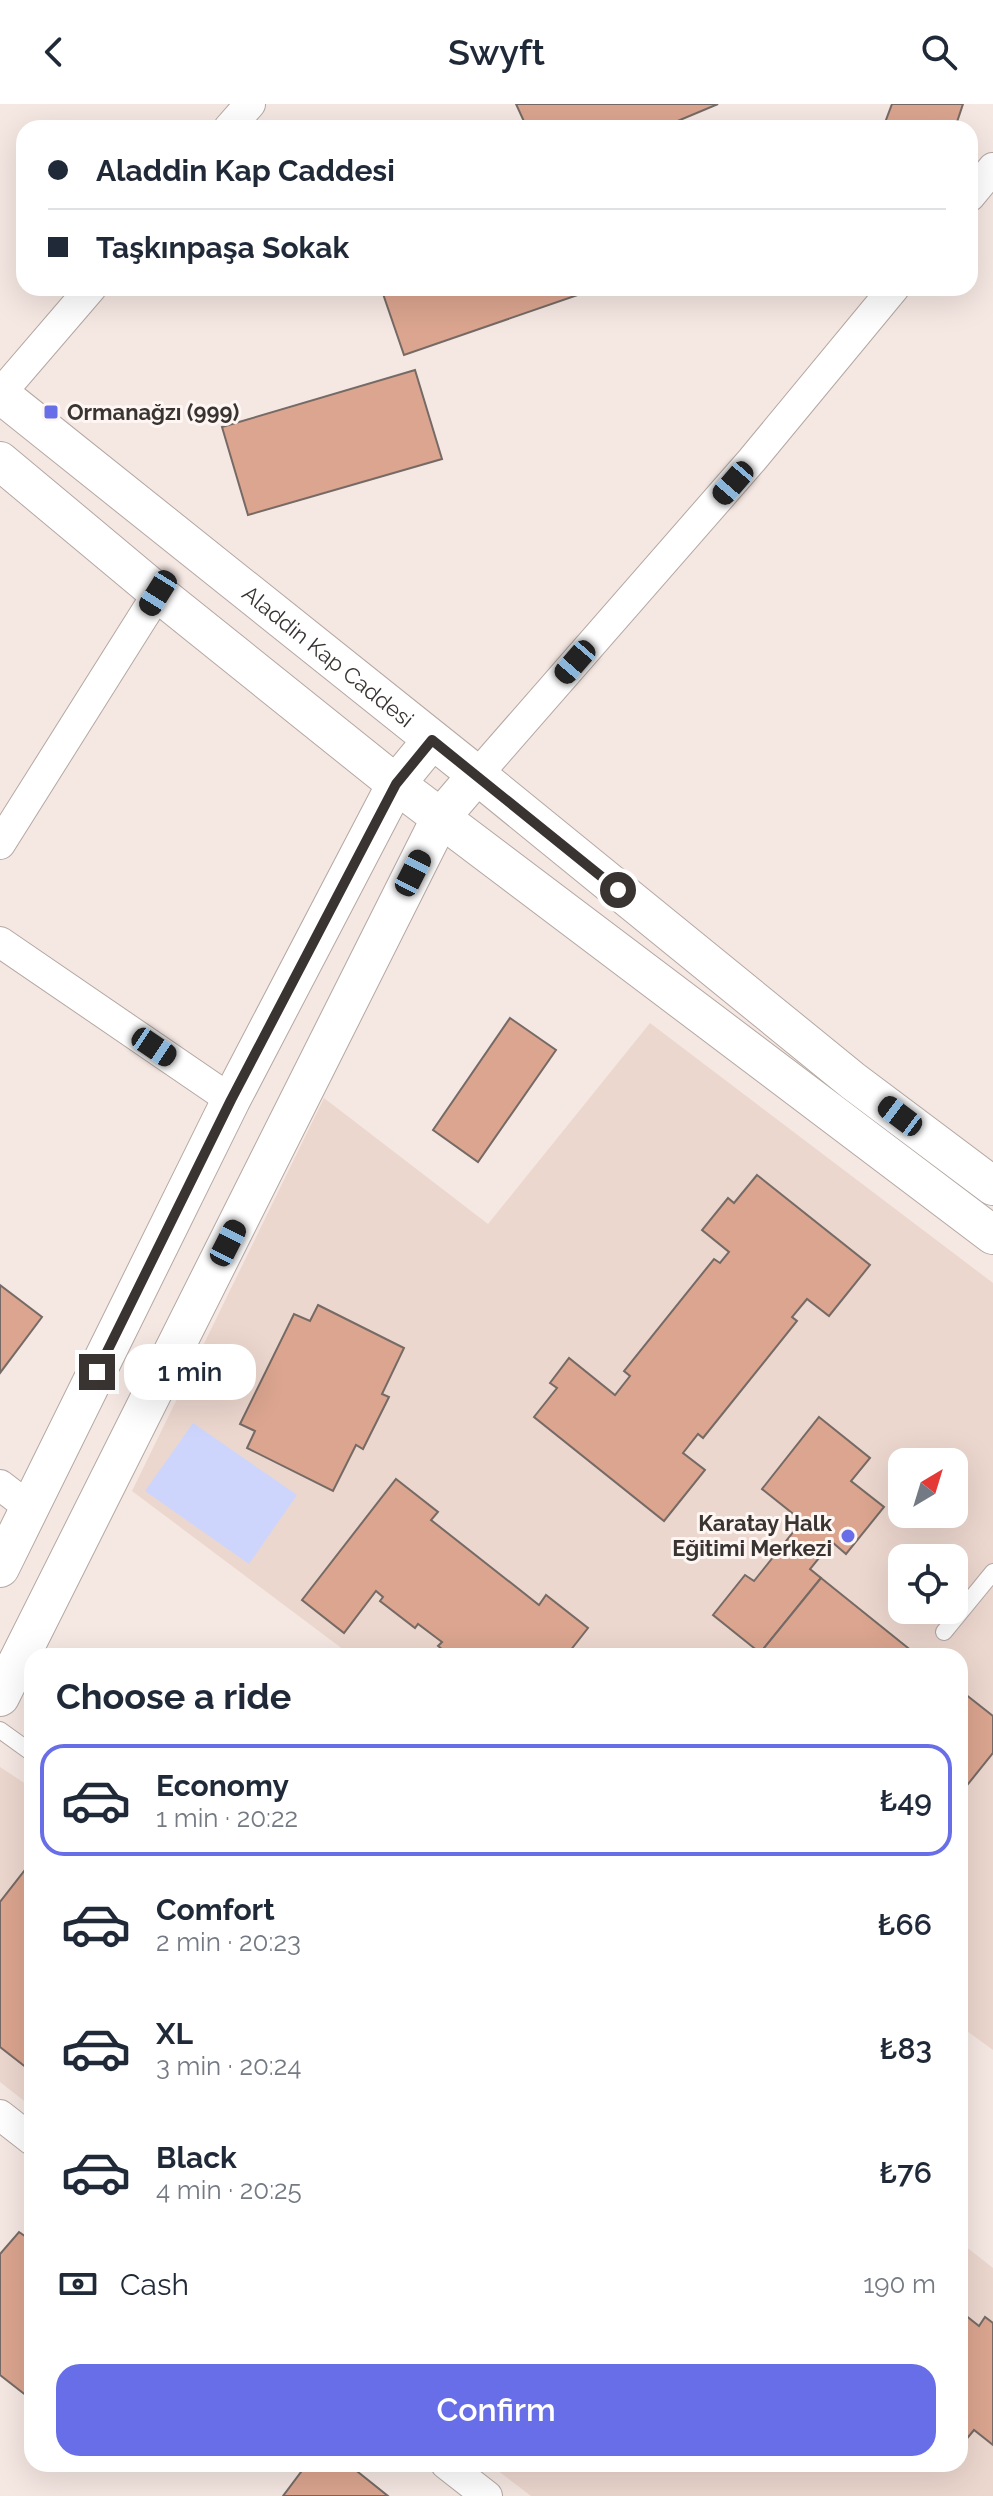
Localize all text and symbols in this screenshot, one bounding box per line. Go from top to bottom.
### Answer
icon: back [32,30,76,74]
icon: search [917,30,961,74]
text: Swyft [448,31,545,73]
text: Aladdin Kap Caddesi [96,153,395,188]
text: Taşkınpaşa Sokak [96,230,349,265]
place label: Ormanağzı (999) [67,399,239,425]
marker: Ormanağzı (999) [42,403,60,421]
car [708,457,758,509]
car [135,566,181,620]
street label: Aladdin Kap Caddesi [237,580,419,732]
car [550,636,600,688]
car [391,846,435,900]
route start [600,872,636,908]
car [127,1024,181,1070]
car [874,1092,926,1140]
car [206,1216,250,1270]
callout: 1 min [125,1344,257,1400]
route end [79,1354,115,1390]
text: 1 min [158,1357,222,1387]
north arrow [888,1448,968,1528]
map controls [888,1448,968,1624]
place label: Karatay Halk Eğitimi Merkezi [672,1510,833,1561]
marker: Karatay Halk Eğitimi Merkezi [839,1527,857,1545]
button: locate [888,1544,968,1624]
text: Choose a ride [56,1675,291,1717]
icon: car [60,1764,132,1836]
text: Economy [156,1768,289,1803]
text: ₺49 [880,1783,932,1818]
text: 1 min · 20:22 [156,1803,298,1833]
icon: car [60,1888,132,1960]
text: Comfort [156,1892,275,1927]
text: ₺66 [878,1907,932,1942]
text: 2 min · 20:23 [156,1927,301,1957]
icon: car [60,2012,132,2084]
text: XL [156,2016,193,2051]
text: ₺83 [880,2031,932,2066]
text: 3 min · 20:24 [156,2051,302,2081]
icon: car [60,2136,132,2208]
text: Black [156,2140,237,2175]
text: ₺76 [880,2155,932,2190]
text: 4 min · 20:25 [156,2175,302,2205]
icon: cash [56,2262,100,2306]
text: Cash [120,2267,189,2302]
text: 190 m [863,2269,936,2299]
button: Confirm [56,2364,936,2456]

